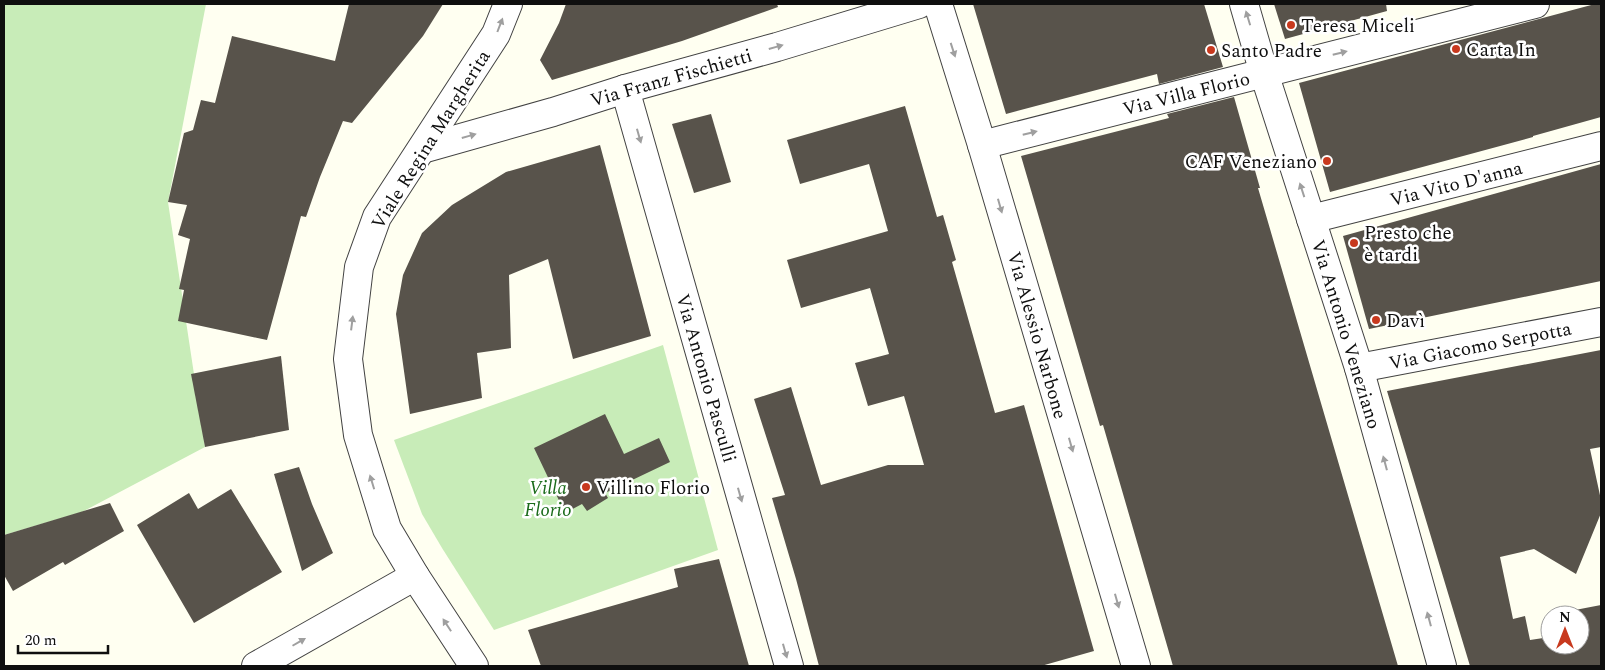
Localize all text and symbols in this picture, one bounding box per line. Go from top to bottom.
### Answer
one-way arrow [1243,11,1251,26]
place label: Teresa Miceli [1301,12,1415,41]
one-way arrow [496,17,504,32]
marker: Teresa Miceli [1285,19,1297,31]
place label: Carta In [1466,36,1536,65]
place label: Santo Padre [1221,37,1322,66]
street label: Via Franz Fischietti [587,41,756,115]
one-way arrow [769,42,784,50]
one-way arrow [949,43,957,58]
marker: Carta In [1450,43,1462,55]
street label: Viale Regina Margherita [364,44,499,235]
marker: Santo Padre [1205,44,1217,56]
one-way arrow [1332,49,1347,57]
street label: Via Villa Florio [1120,65,1253,124]
one-way arrow [1022,128,1037,136]
one-way arrow [635,129,643,144]
one-way arrow [462,132,477,140]
place label: CAF Veneziano [1185,148,1317,177]
street label: Via Vito D'anna [1387,154,1526,215]
marker: CAF Veneziano [1321,155,1333,167]
one-way arrow [1298,183,1305,198]
one-way arrow [997,198,1005,213]
place label: Presto che è tardi [1364,219,1452,270]
street label: Via Antonio Veneziano [1303,236,1388,433]
marker: Presto che è tardi [1348,237,1360,249]
street label: Via Alessio Narbone [999,248,1074,423]
street label: Via Antonio Pasculli [668,291,744,466]
place label: Davì [1386,307,1425,336]
marker: Davì [1370,314,1382,326]
street label: Via Giacomo Serpotta [1386,314,1575,378]
one-way arrow [348,315,356,331]
one-way arrow [1067,438,1075,453]
one-way arrow [1381,455,1389,470]
park label: Villa Florio [524,474,572,525]
place label: Villino Florio [596,474,710,503]
one-way arrow [368,475,376,490]
marker: Villino Florio [580,481,592,493]
one-way arrow [737,487,745,502]
one-way arrow [1113,594,1121,609]
north arrow [1540,605,1590,655]
text: N [1559,607,1571,628]
one-way arrow [1424,612,1432,627]
one-way arrow [442,619,452,632]
scale bar [18,622,108,654]
text: 20 m [25,629,57,652]
one-way arrow [291,638,306,646]
one-way arrow [781,643,789,658]

